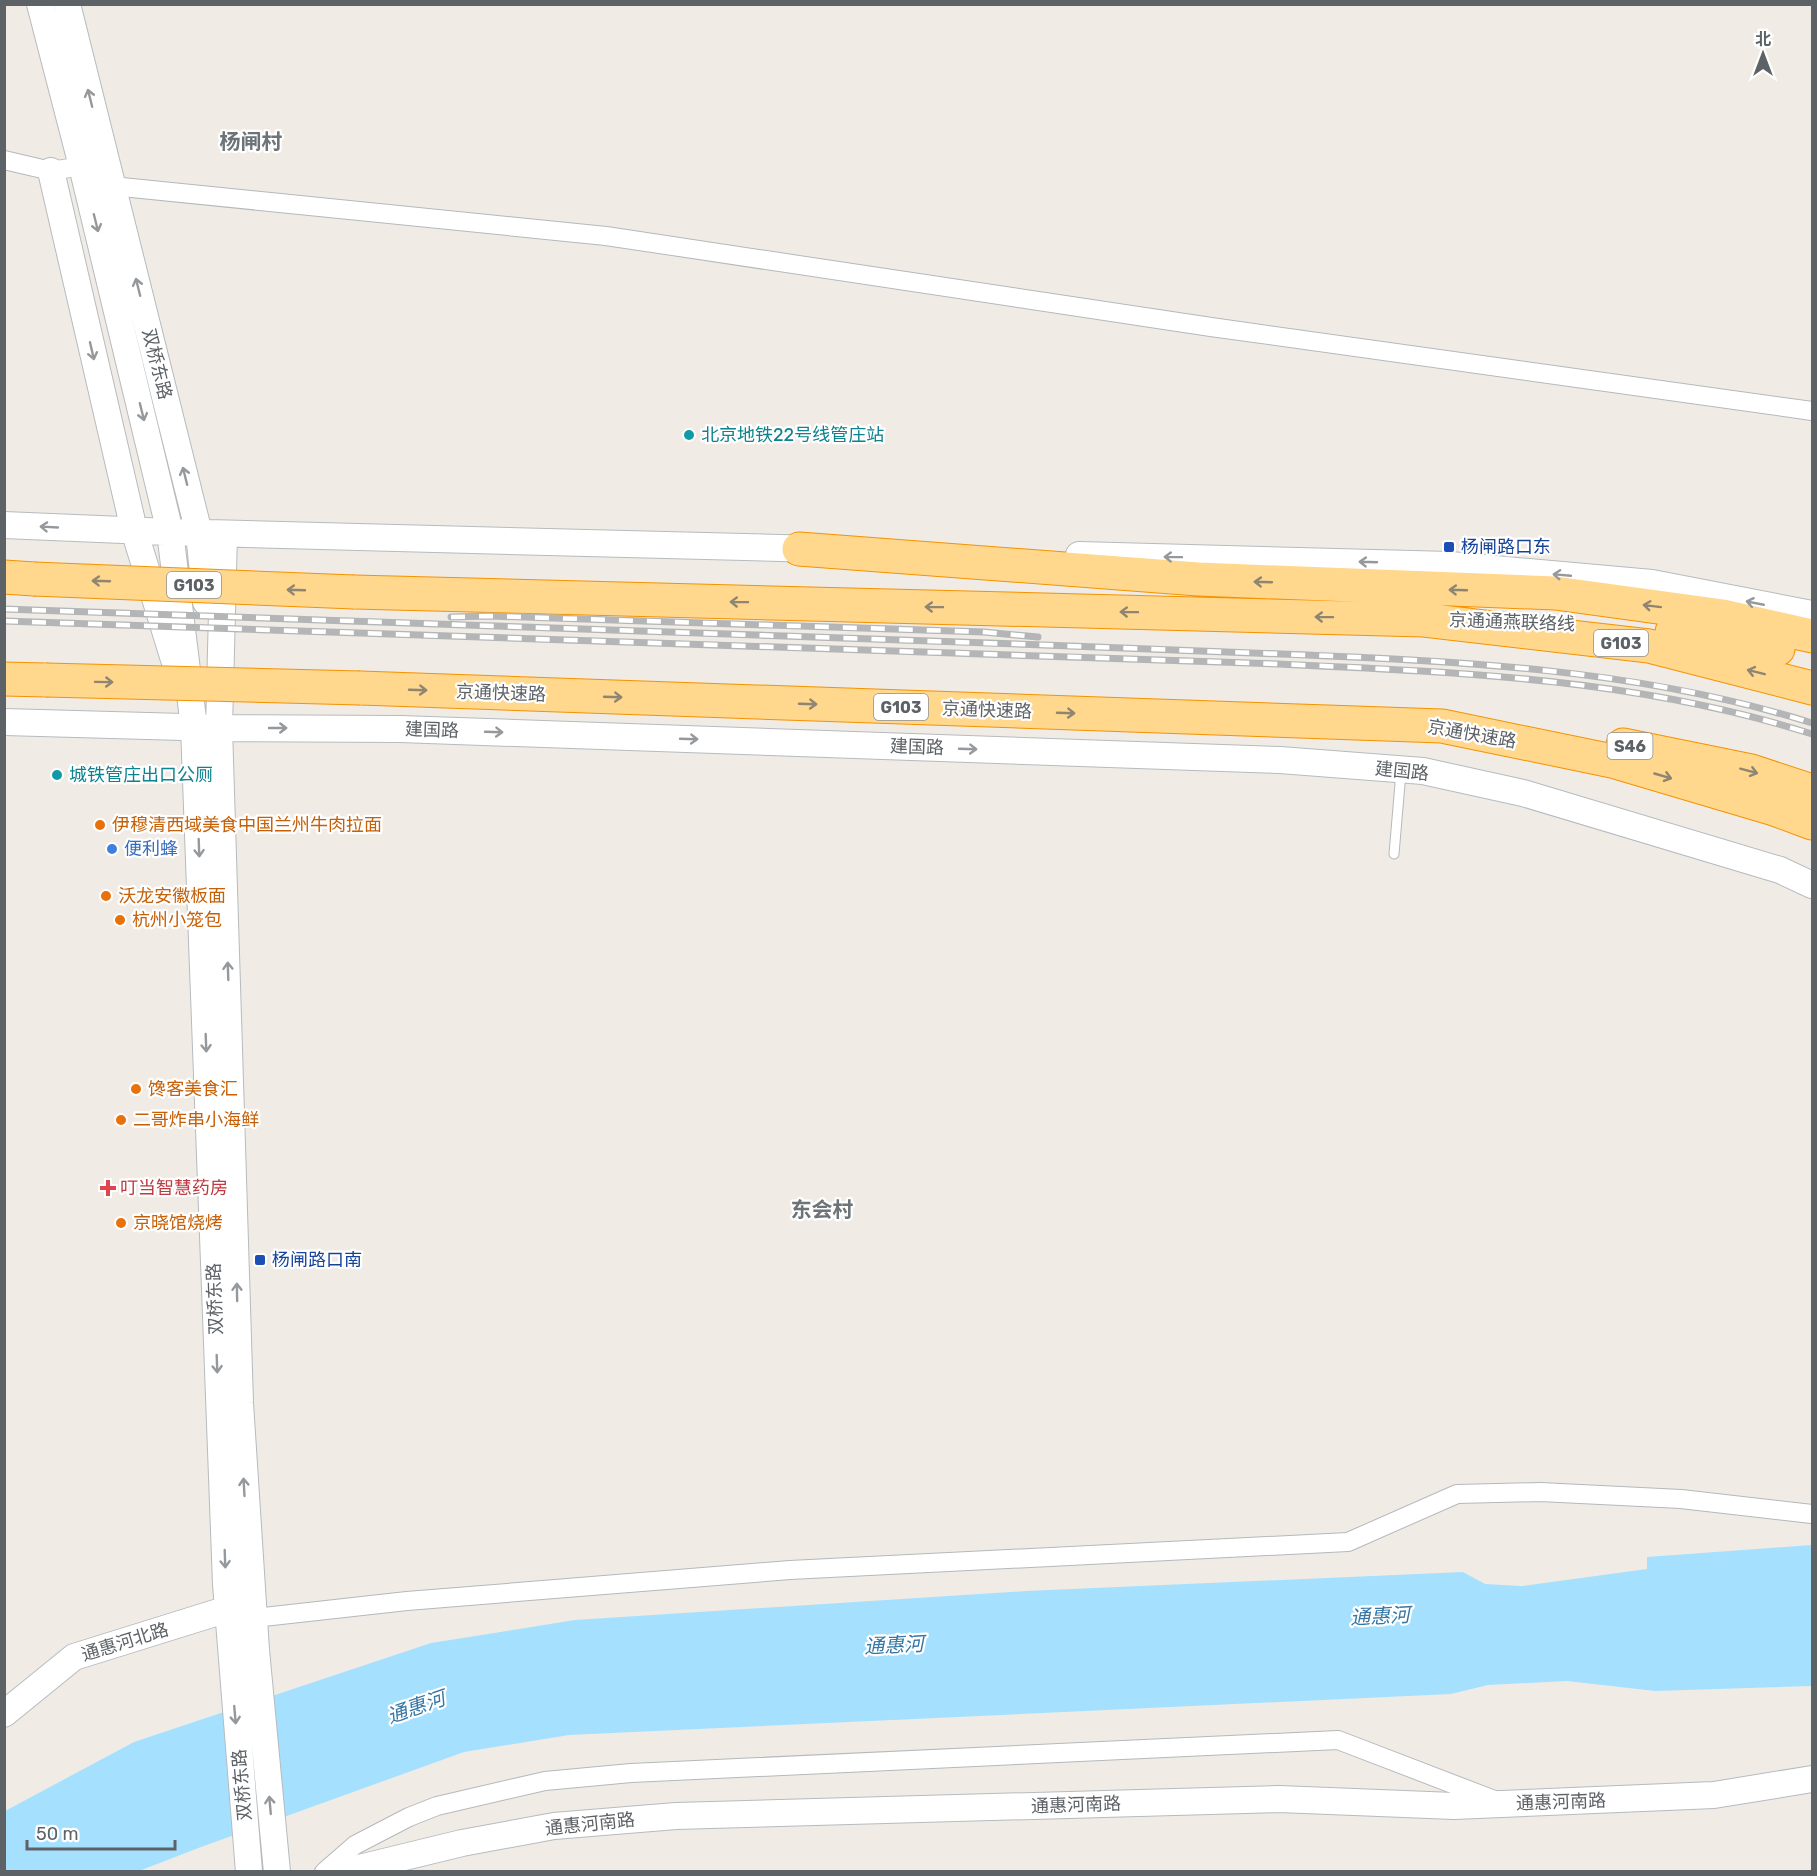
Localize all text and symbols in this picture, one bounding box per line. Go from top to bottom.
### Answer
north arrow [1733,24,1793,84]
text: 北 [1755,30,1771,49]
one-way arrow [84,89,96,108]
district label: 杨闸村 [220,129,283,154]
one-way arrow [90,213,102,232]
one-way arrow [131,278,143,297]
street label: 双桥东路 [138,326,176,402]
one-way arrow [87,341,98,360]
one-way arrow [136,403,148,422]
place label: 北京地铁22号线管庄站 [701,424,884,446]
marker: 北京地铁22号线管庄站 [682,428,696,442]
one-way arrow [178,467,190,486]
one-way arrow [40,521,60,532]
place label: 杨闸路口东 [1461,536,1551,558]
marker: 杨闸路口东 [1442,540,1456,554]
one-way arrow [1163,552,1183,563]
one-way arrow [1358,556,1378,567]
one-way arrow [1553,569,1573,580]
road number: G103 [167,572,221,598]
one-way arrow [92,576,112,587]
one-way arrow [1254,576,1274,587]
one-way arrow [286,584,306,595]
one-way arrow [1448,584,1468,595]
one-way arrow [730,596,750,608]
one-way arrow [1746,597,1765,608]
one-way arrow [925,601,945,613]
one-way arrow [1643,601,1662,612]
one-way arrow [1119,606,1139,618]
street label: 京通通燕联络线 [1449,609,1575,635]
one-way arrow [1314,611,1334,623]
road number: G103 [1594,630,1648,656]
one-way arrow [1747,666,1766,678]
one-way arrow [94,676,114,688]
street label: 京通快速路 [456,680,546,706]
one-way arrow [408,685,428,696]
one-way arrow [603,691,623,703]
road number: G103 [874,694,928,720]
street label: 京通快速路 [942,697,1032,723]
one-way arrow [798,698,818,710]
one-way arrow [1056,707,1075,719]
street label: 京通快速路 [1426,715,1518,753]
street label: 建国路 [405,718,459,742]
one-way arrow [267,722,287,734]
one-way arrow [483,726,503,738]
one-way arrow [678,733,698,745]
road number: S46 [1608,733,1652,759]
street label: 建国路 [890,735,944,759]
one-way arrow [957,743,977,754]
street label: 建国路 [1374,757,1430,785]
place label: 城铁管庄出口公厕 [69,764,213,786]
one-way arrow [1739,765,1758,777]
marker: 城铁管庄出口公厕 [50,768,64,782]
one-way arrow [1653,771,1672,782]
place label: 伊穆清西域美食中国兰州牛肉拉面 [112,814,382,836]
marker: 伊穆清西域美食中国兰州牛肉拉面 [93,818,107,832]
place label: 便利蜂 [124,838,178,860]
one-way arrow [193,838,204,858]
marker: 便利蜂 [105,842,119,856]
place label: 沃龙安徽板面 [118,885,226,907]
marker: 沃龙安徽板面 [99,889,113,903]
place label: 杭州小笼包 [132,909,222,931]
marker: 杭州小笼包 [113,913,127,927]
one-way arrow [222,962,234,982]
one-way arrow [200,1032,211,1052]
place label: 馋客美食汇 [148,1078,238,1100]
marker: 馋客美食汇 [129,1082,143,1096]
place label: 二哥炸串小海鲜 [133,1109,259,1131]
marker: 二哥炸串小海鲜 [114,1113,128,1127]
place label: 叮当智慧药房 [120,1177,228,1199]
marker: 叮当智慧药房 [101,1181,115,1195]
district label: 东会村 [791,1197,854,1222]
place label: 京晓馆烧烤 [133,1212,223,1234]
marker: 京晓馆烧烤 [114,1216,128,1230]
place label: 杨闸路口南 [272,1249,362,1271]
marker: 杨闸路口南 [253,1253,267,1267]
street label: 双桥东路 [203,1263,227,1335]
one-way arrow [231,1283,243,1303]
one-way arrow [212,1353,223,1373]
one-way arrow [239,1477,250,1497]
one-way arrow [219,1548,231,1568]
water label: 通惠河 [1349,1602,1415,1630]
street label: 通惠河北路 [79,1618,171,1666]
water label: 通惠河 [863,1631,929,1659]
water label: 通惠河 [384,1685,452,1728]
one-way arrow [230,1704,241,1724]
street label: 双桥东路 [228,1748,256,1822]
street label: 通惠河南路 [1516,1789,1606,1815]
street label: 通惠河南路 [1031,1792,1121,1818]
one-way arrow [264,1795,275,1815]
street label: 通惠河南路 [544,1808,636,1840]
scale bar [27,1813,176,1851]
text: 50 m [36,1823,79,1845]

